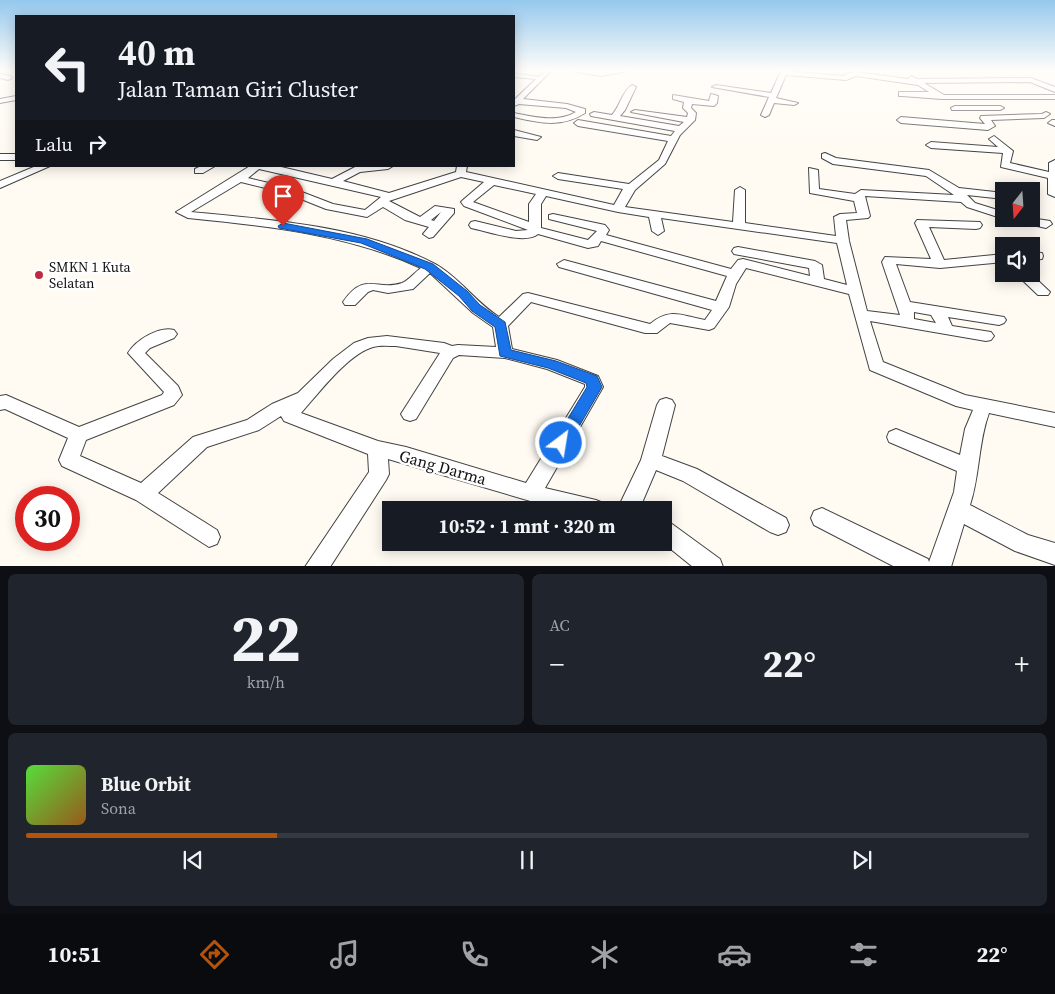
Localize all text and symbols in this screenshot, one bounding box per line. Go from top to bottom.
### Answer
text: 40 m [118,29,195,77]
icon: left [35,35,100,100]
text: Jalan Taman Giri Cluster [118,74,358,104]
icon: right [83,130,111,158]
text: Lalu [35,131,73,157]
pin [262,175,304,226]
icon: arrive [269,182,297,210]
north arrow [995,182,1040,228]
map controls [995,182,1040,282]
button: sound [995,237,1040,282]
place label: SMKN 1 Kuta Selatan [49,257,132,293]
marker: SMKN 1 Kuta Selatan [33,269,45,281]
position arrow [534,416,586,468]
street label: Gang Darma [397,444,490,490]
speed limit sign: 30 [15,486,80,551]
text: 10:52 · 1 mnt · 320 m [439,513,615,539]
text: 22 [231,594,301,683]
text: AC [550,614,570,636]
text: 22° [762,638,816,690]
text: − [550,645,564,683]
text: + [1014,645,1029,683]
text: km/h [247,671,285,693]
text: Blue Orbit [101,771,191,797]
text: Sona [101,797,136,819]
icon: previous [179,846,207,874]
icon: pause [513,846,541,874]
icon: next [848,846,876,874]
icon: directions [197,937,232,972]
icon: music [327,937,362,972]
icon: phone [457,937,492,972]
icon: climate [587,937,622,972]
icon: car [717,937,752,972]
icon: filters [846,937,881,972]
text: 10:51 [47,939,102,969]
text: 22° [976,939,1008,969]

